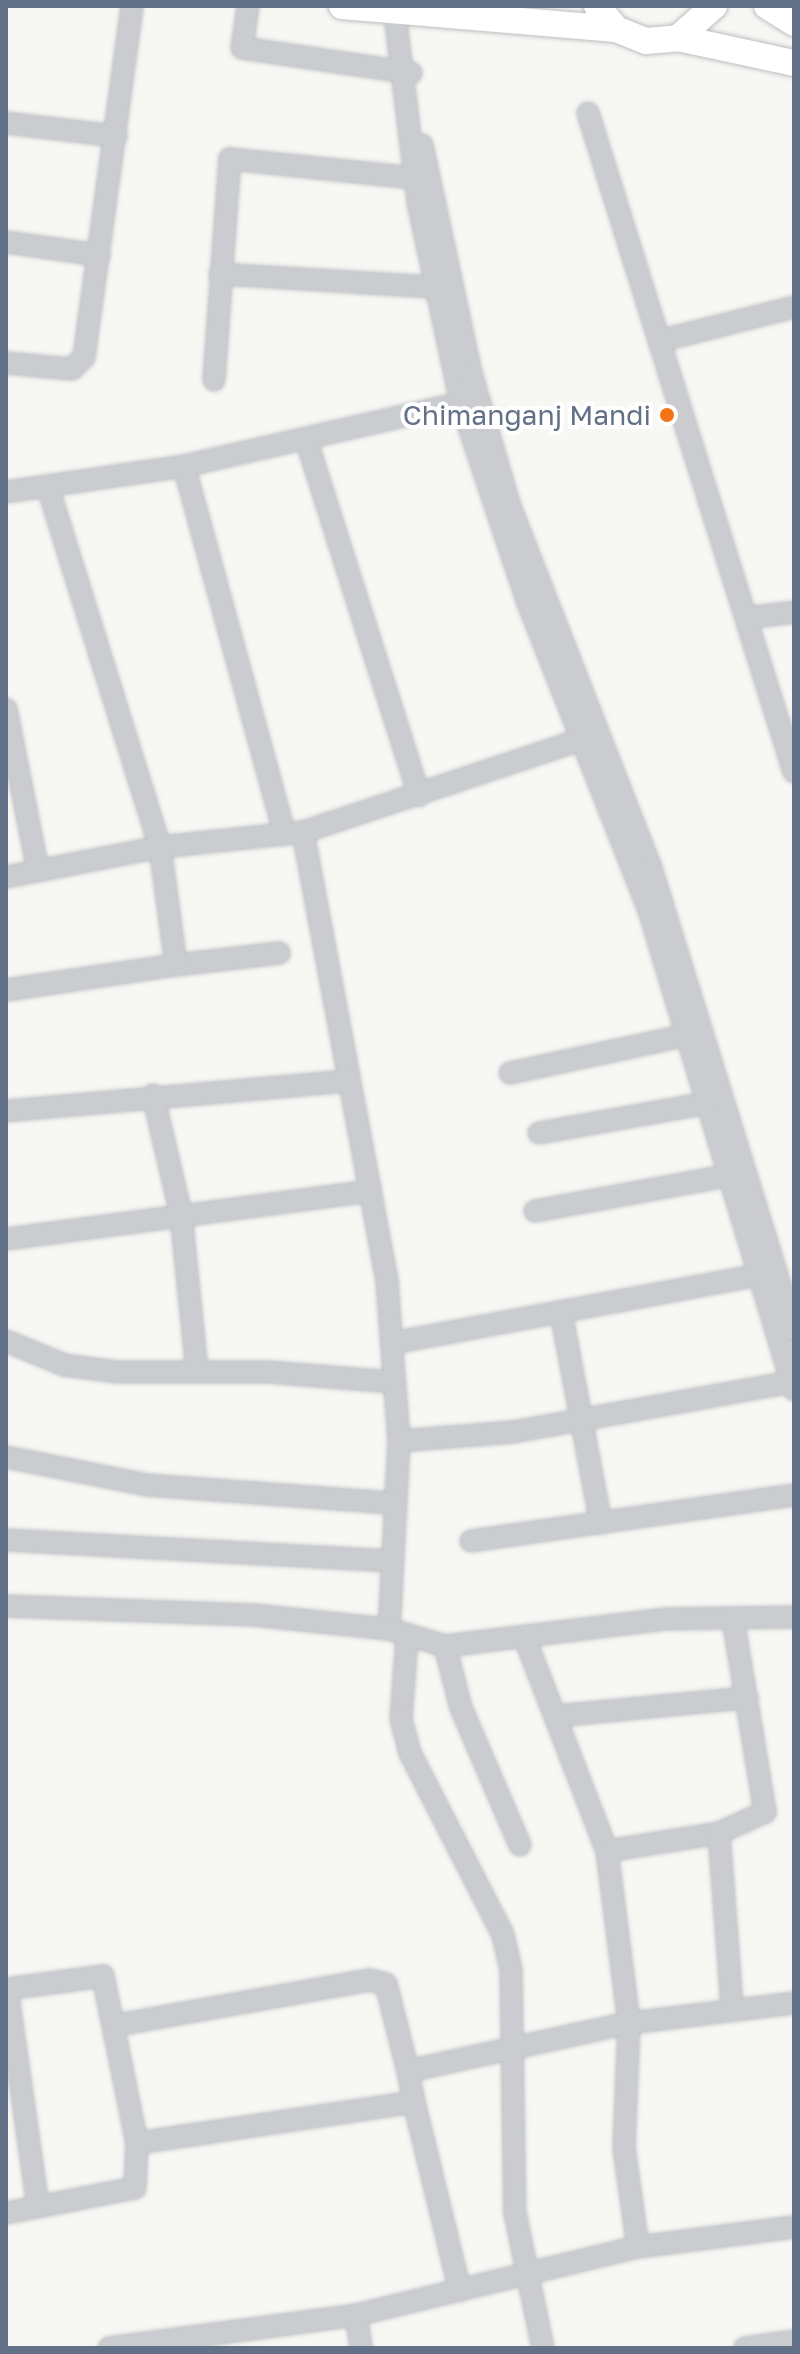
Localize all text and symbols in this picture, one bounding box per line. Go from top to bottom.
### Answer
place label: Chimanganj Mandi [403,398,651,432]
marker: Chimanganj Mandi [658,406,676,424]

